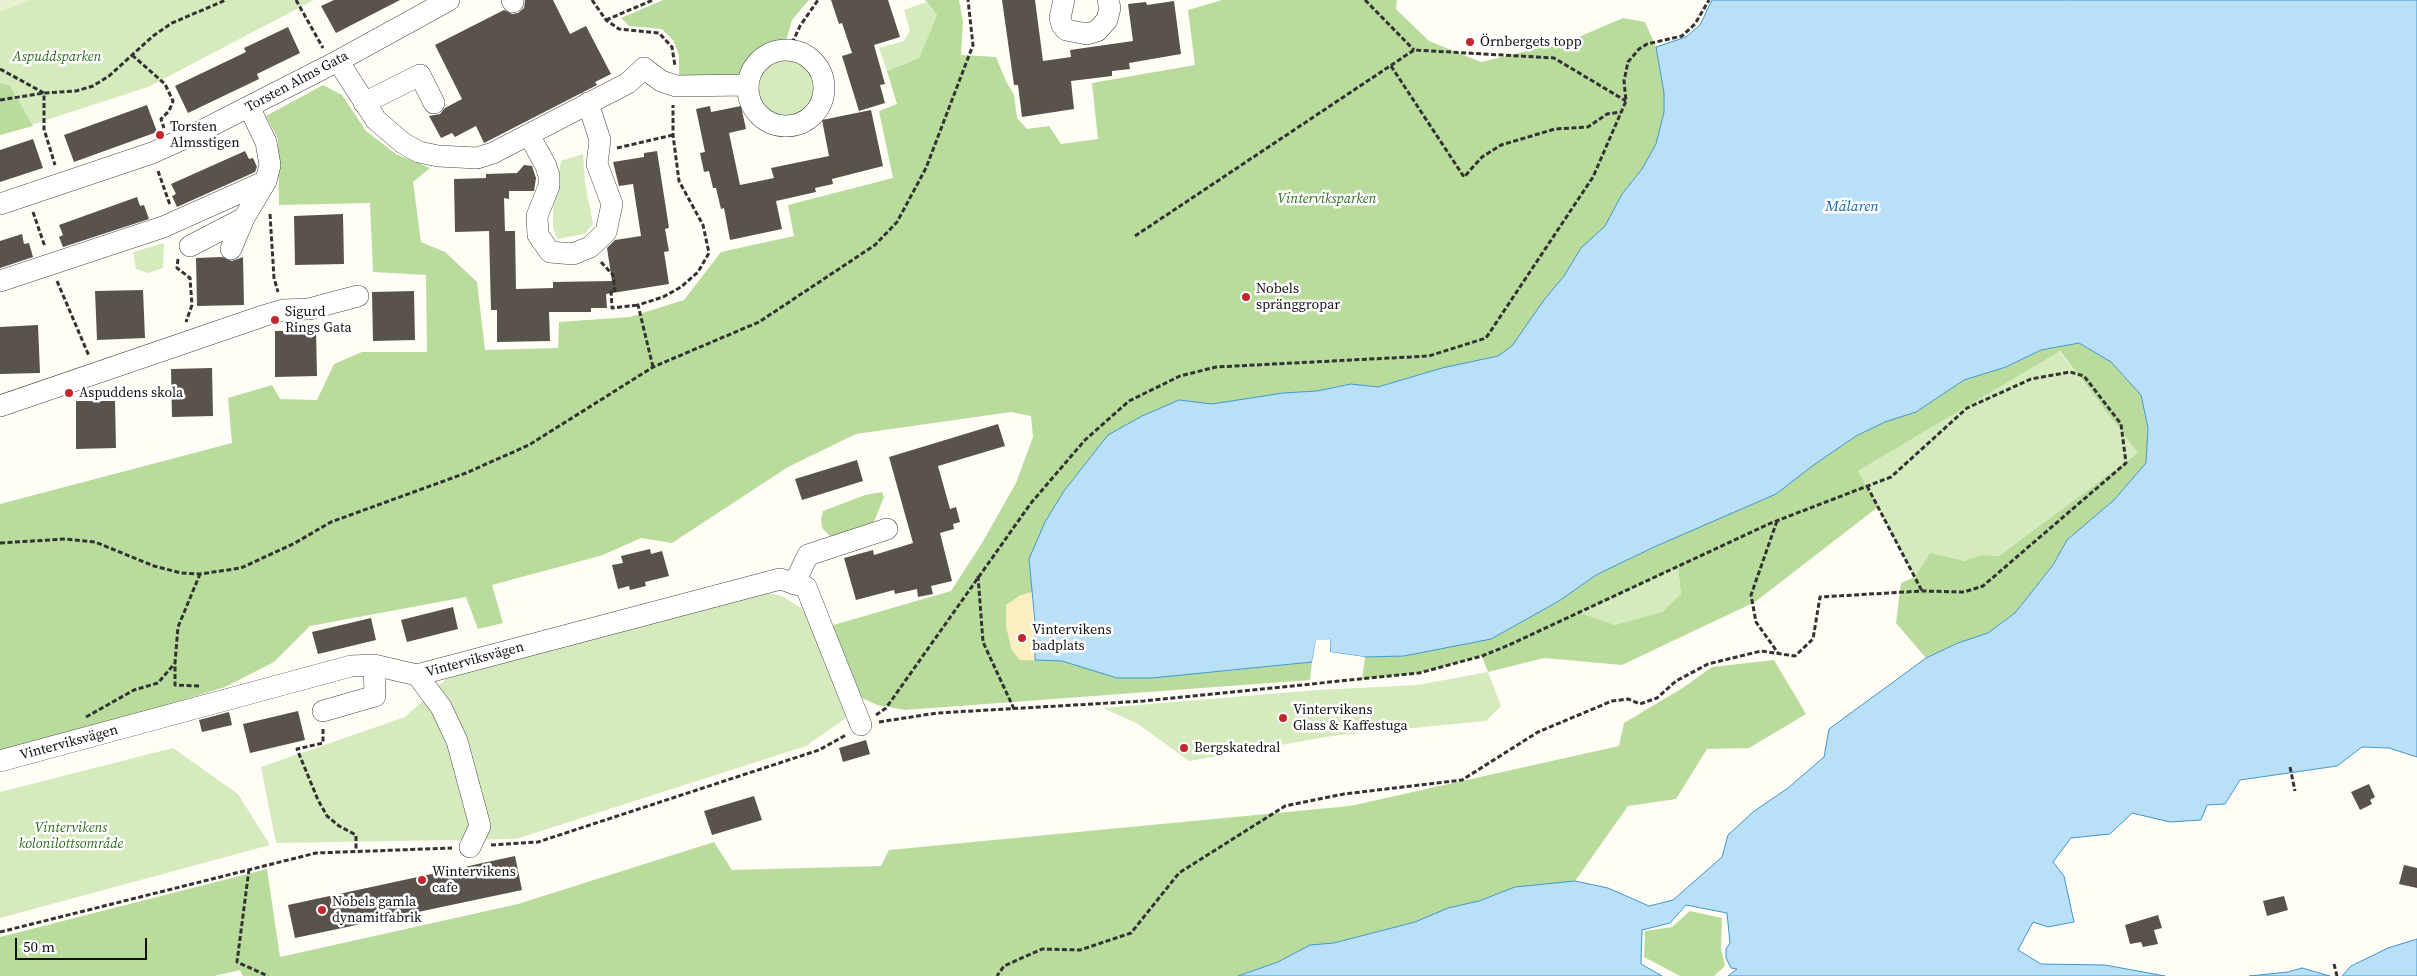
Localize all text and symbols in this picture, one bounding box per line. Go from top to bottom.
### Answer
place label: Örnbergets topp [1480,34,1582,50]
marker: Örnbergets topp [1464,36,1476,48]
street label: Torsten Alms Gata [243,48,351,116]
park label: Aspuddsparken [13,49,101,65]
place label: Torsten Almsstigen [170,119,240,152]
marker: Torsten Almsstigen [154,129,166,141]
park label: Vinterviksparken [1278,191,1376,207]
water label: Mälaren [1825,198,1879,216]
place label: Nobels spränggropar [1256,281,1340,314]
marker: Nobels spränggropar [1240,291,1252,303]
place label: Sigurd Rings Gata [285,304,352,336]
marker: Sigurd Rings Gata [269,314,281,326]
place label: Aspuddens skola [79,385,183,401]
marker: Aspuddens skola [63,387,75,399]
place label: Vintervikens badplats [1032,622,1112,654]
marker: Vintervikens badplats [1016,632,1028,644]
street label: Vinterviksvägen [424,639,526,681]
place label: Vintervikens Glass & Kaffestuga [1293,702,1408,734]
marker: Vintervikens Glass & Kaffestuga [1277,712,1289,724]
street label: Vinterviksvägen [18,722,120,764]
place label: Bergskatedral [1194,740,1280,756]
marker: Bergskatedral [1178,742,1190,754]
park label: Vintervikens kolonilottsområde [19,820,123,852]
place label: Wintervikens cafe [432,864,516,896]
marker: Wintervikens cafe [416,874,428,886]
place label: Nobels gamla dynamitfabrik [332,894,422,926]
marker: Nobels gamla dynamitfabrik [316,904,328,916]
scale bar [18,928,150,960]
text: 50 m [23,936,55,957]

